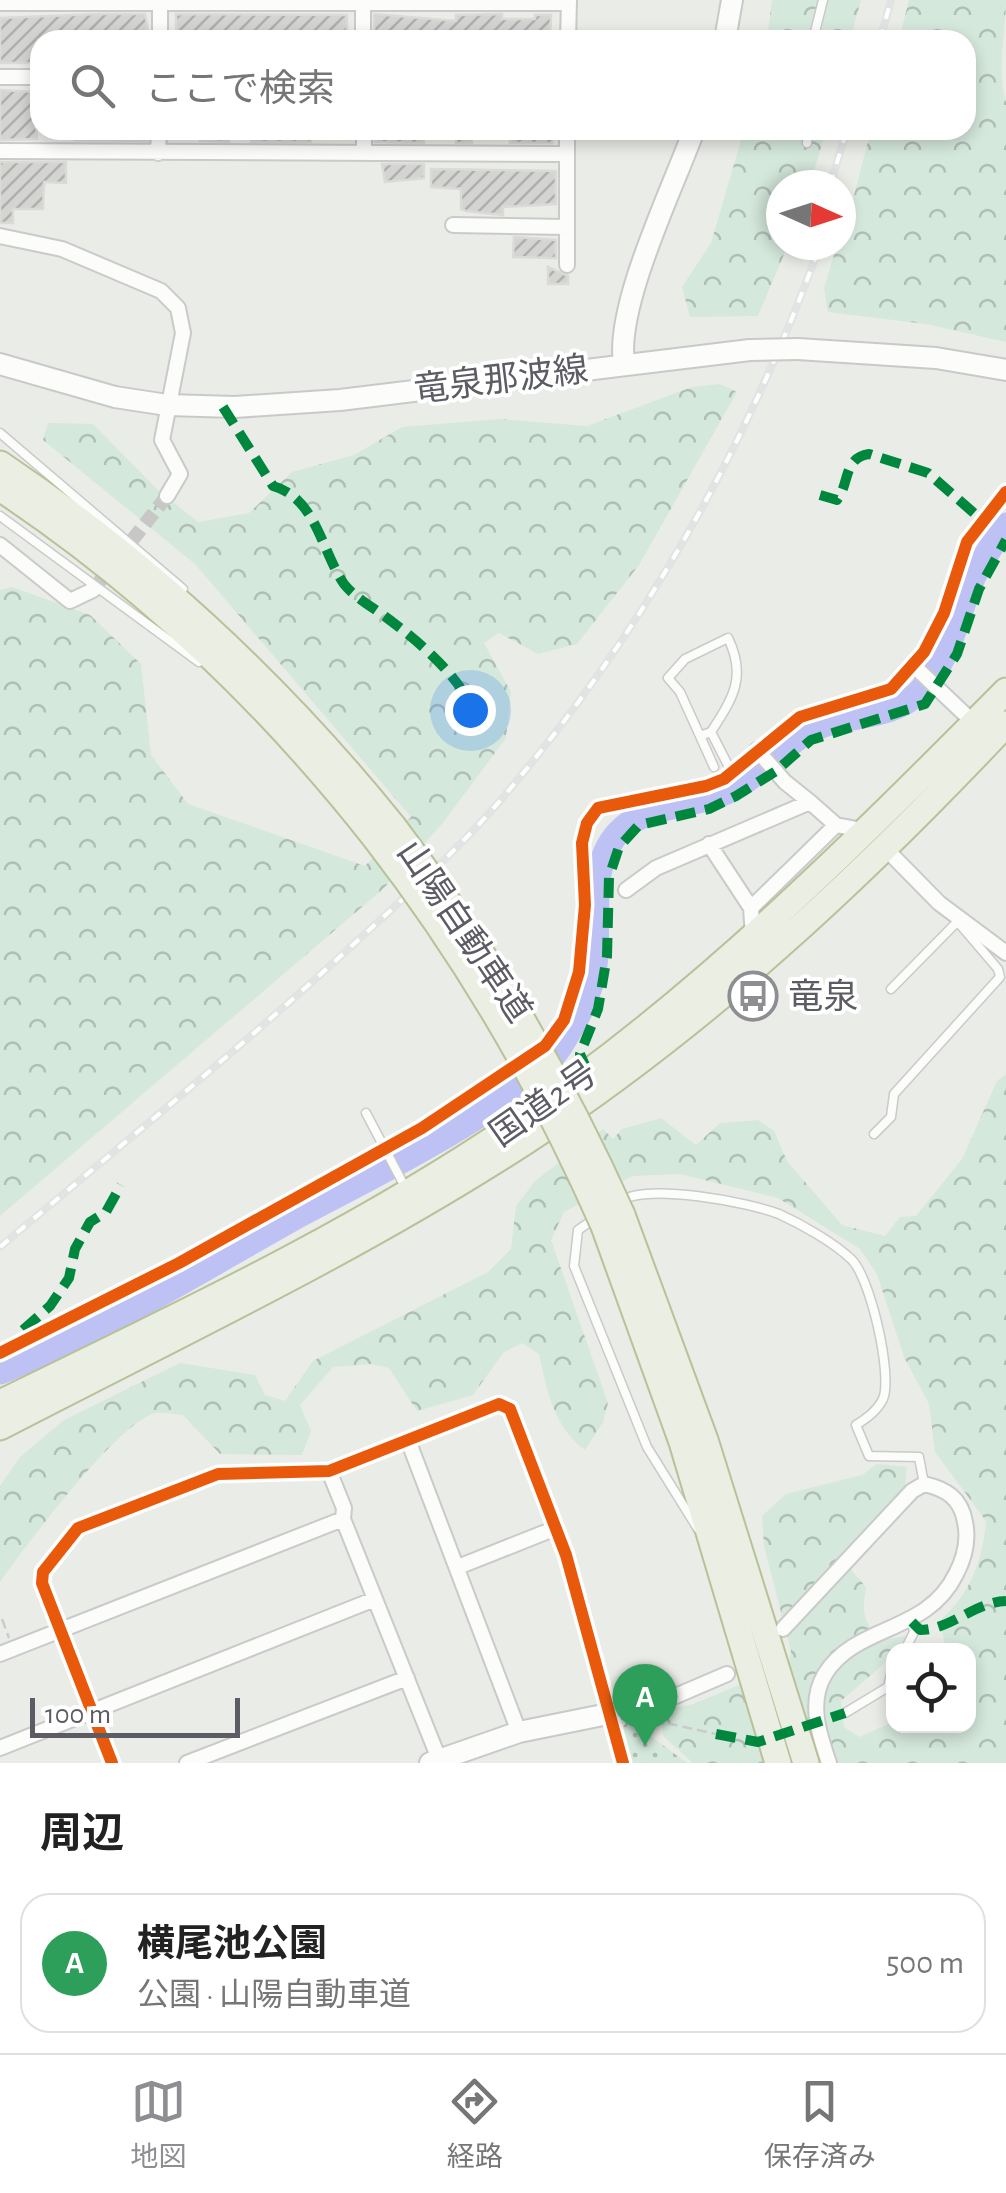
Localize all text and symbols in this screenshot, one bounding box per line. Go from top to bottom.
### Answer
search box [30,30,976,140]
icon: search [65,58,120,113]
text: ここで検索 [145,71,335,109]
north arrow [766,170,856,260]
street label: 竜泉那波線 [412,350,590,409]
your location [445,685,496,736]
street label: 山陽自動車道 [391,834,539,1029]
bus stop icon: 竜泉 [727,970,779,1022]
place label: 竜泉 [788,978,858,1015]
street label: 国道2号 [483,1054,603,1153]
map controls [886,1643,976,1733]
button: locate [886,1643,976,1733]
pin: A [612,1664,678,1746]
scale bar [30,1693,240,1738]
text: 100 m [45,1701,111,1729]
text: 周辺 [40,1813,124,1855]
text: 横尾池公園 [137,1926,327,1964]
text: A [65,1947,84,1979]
text: 500 m [886,1947,964,1979]
text: 公園 · 山陽自動車道 [137,1979,411,2011]
tab: 地図 [130,2074,186,2175]
tab: 経路 [447,2074,503,2175]
tab: 保存済み [764,2074,876,2175]

